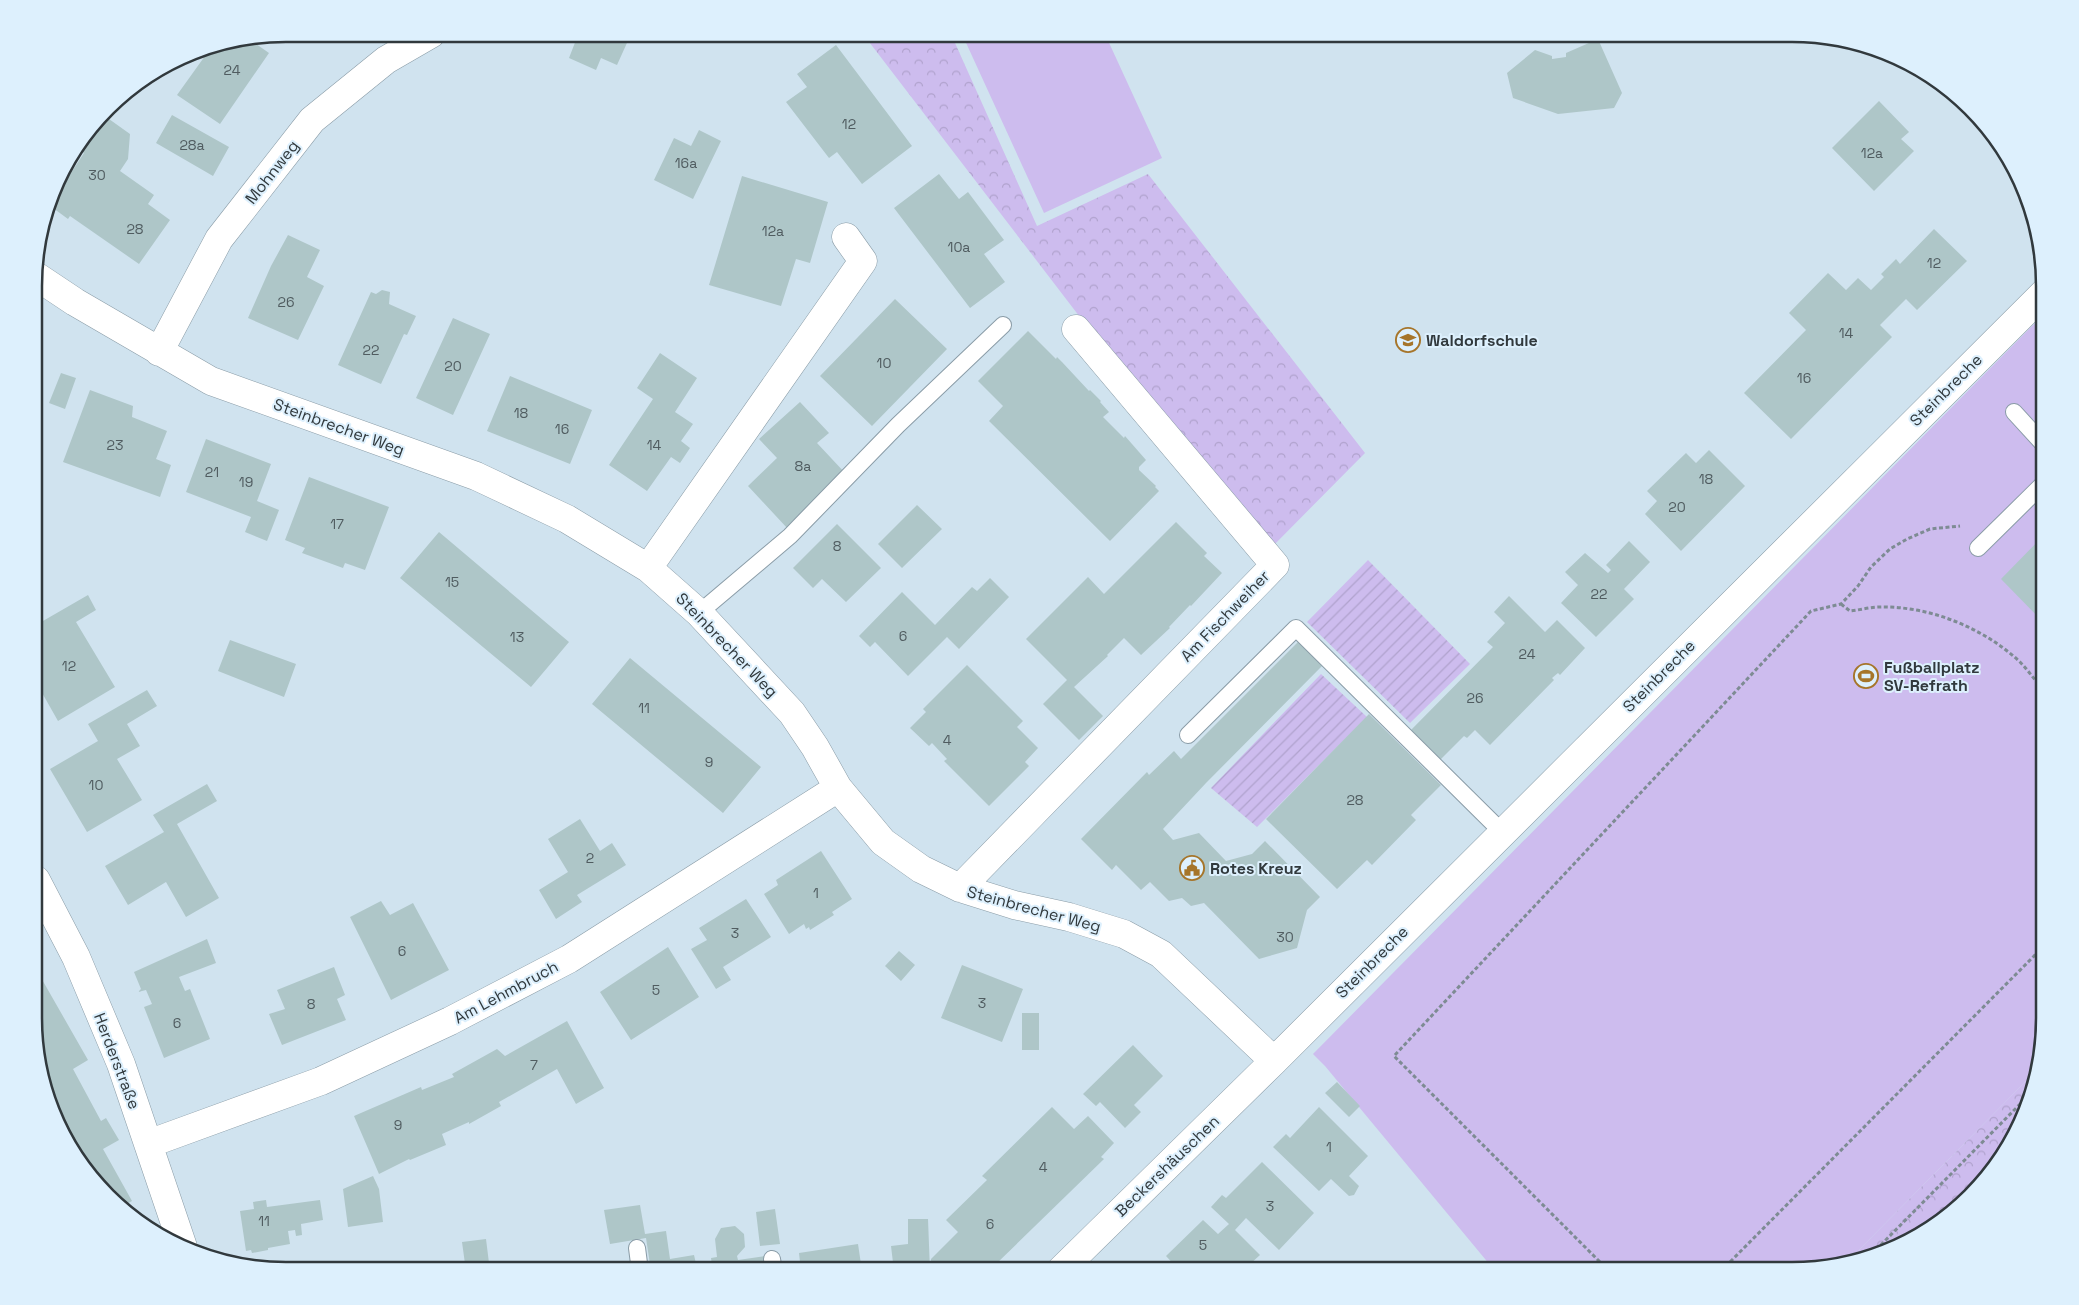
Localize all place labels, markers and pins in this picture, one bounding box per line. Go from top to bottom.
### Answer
school or university icon: Waldorfschule [1395,327,1421,353]
place label: Waldorfschule [1426,330,1538,351]
place label: Fußballplatz SV-Refrath [1884,657,1980,696]
sports icon: Fußballplatz SV-Refrath [1853,663,1879,689]
public building icon: Rotes Kreuz [1179,855,1205,881]
place label: Rotes Kreuz [1210,858,1302,879]

